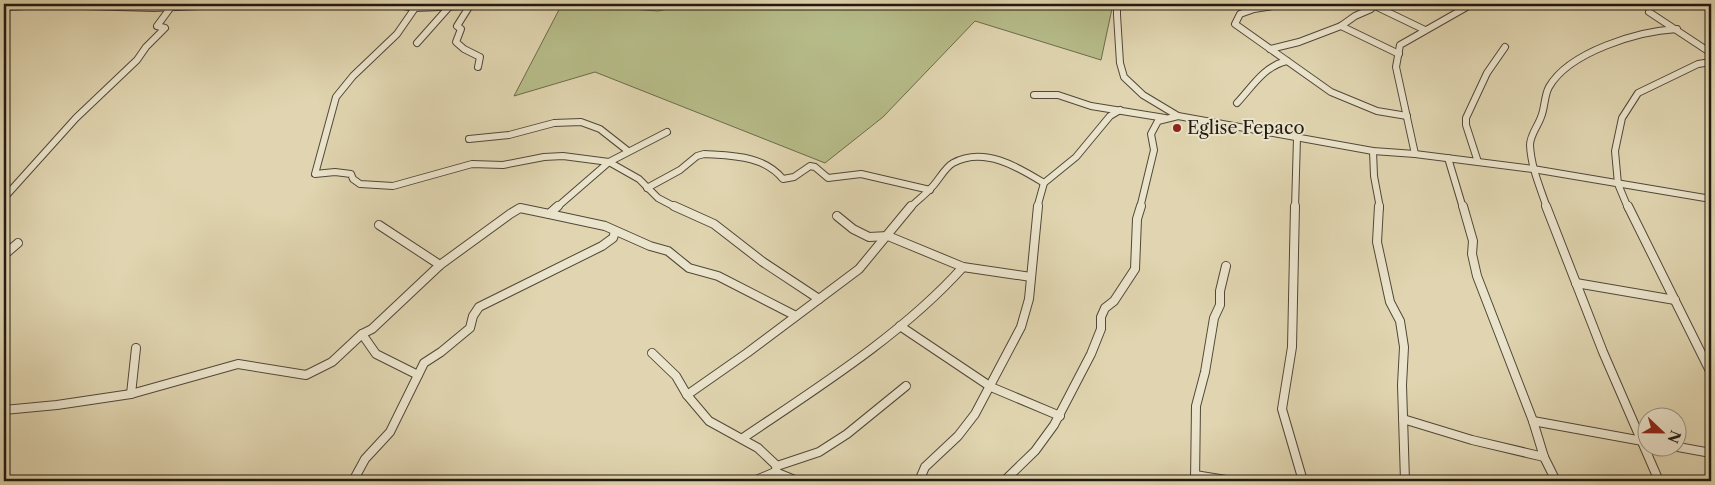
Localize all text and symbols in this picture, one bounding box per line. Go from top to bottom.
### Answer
place label: Eglise Fepaco [1187,117,1304,139]
marker: Eglise Fepaco [1171,122,1183,134]
north arrow [1638,408,1688,458]
text: N [1663,428,1685,446]

